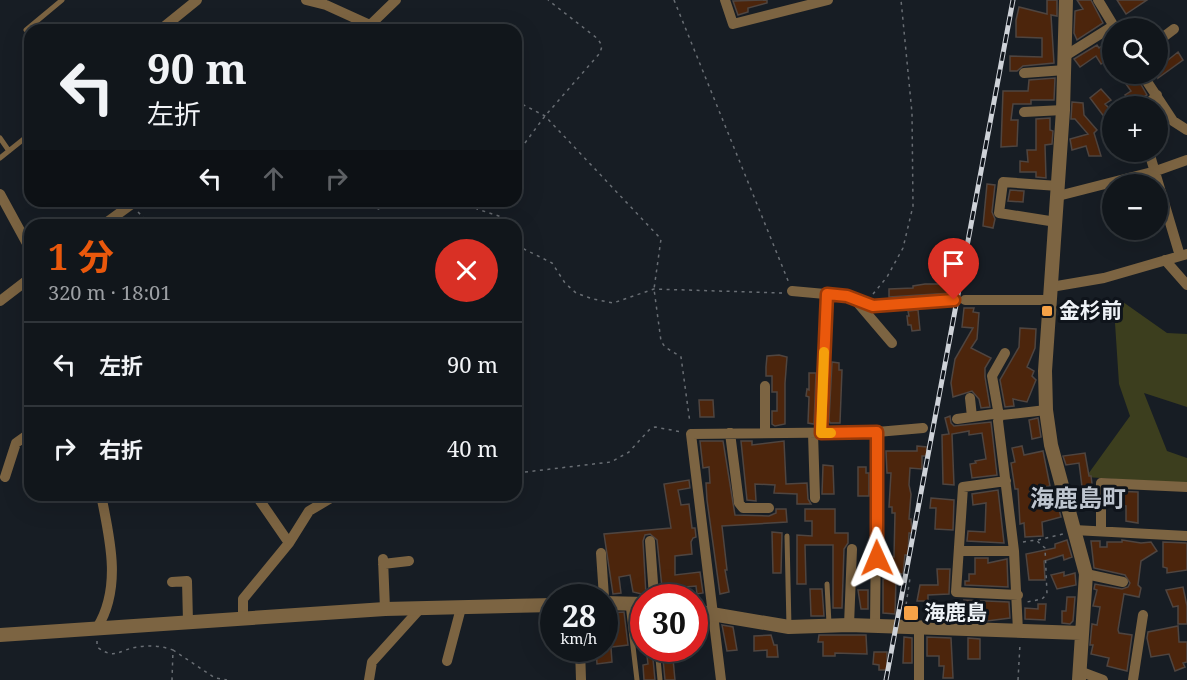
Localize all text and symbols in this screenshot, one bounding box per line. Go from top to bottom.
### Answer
map controls [1102,18,1168,240]
button: search [1102,18,1168,84]
text: 90 m [147,39,247,96]
icon: left [48,48,126,126]
text: 左折 [147,95,201,132]
button: + [1102,96,1168,162]
icon: left [194,162,227,195]
icon: ahead [257,162,290,195]
icon: right [320,162,353,195]
button: − [1102,174,1168,240]
text: 1 分 [48,232,114,281]
pin [928,238,979,300]
button: close [435,239,498,302]
icon: arrive [937,247,970,280]
text: 320 m · 18:01 [48,279,171,306]
place label: 金杉前 [1059,296,1122,324]
marker: 金杉前 [1040,304,1054,318]
icon: left [48,348,81,381]
text: 90 m [447,349,498,379]
text: 左折 [99,350,143,380]
icon: right [48,432,81,465]
text: 40 m [447,433,498,463]
text: 右折 [99,434,143,464]
district label: 海鹿島町 [1030,481,1126,514]
position arrow [845,526,909,590]
speed limit sign: 30 [630,584,708,662]
text: 28 [562,595,596,636]
place label: 海鹿島 [924,598,987,626]
marker: 海鹿島 [902,604,920,622]
text: km/h [561,628,597,648]

